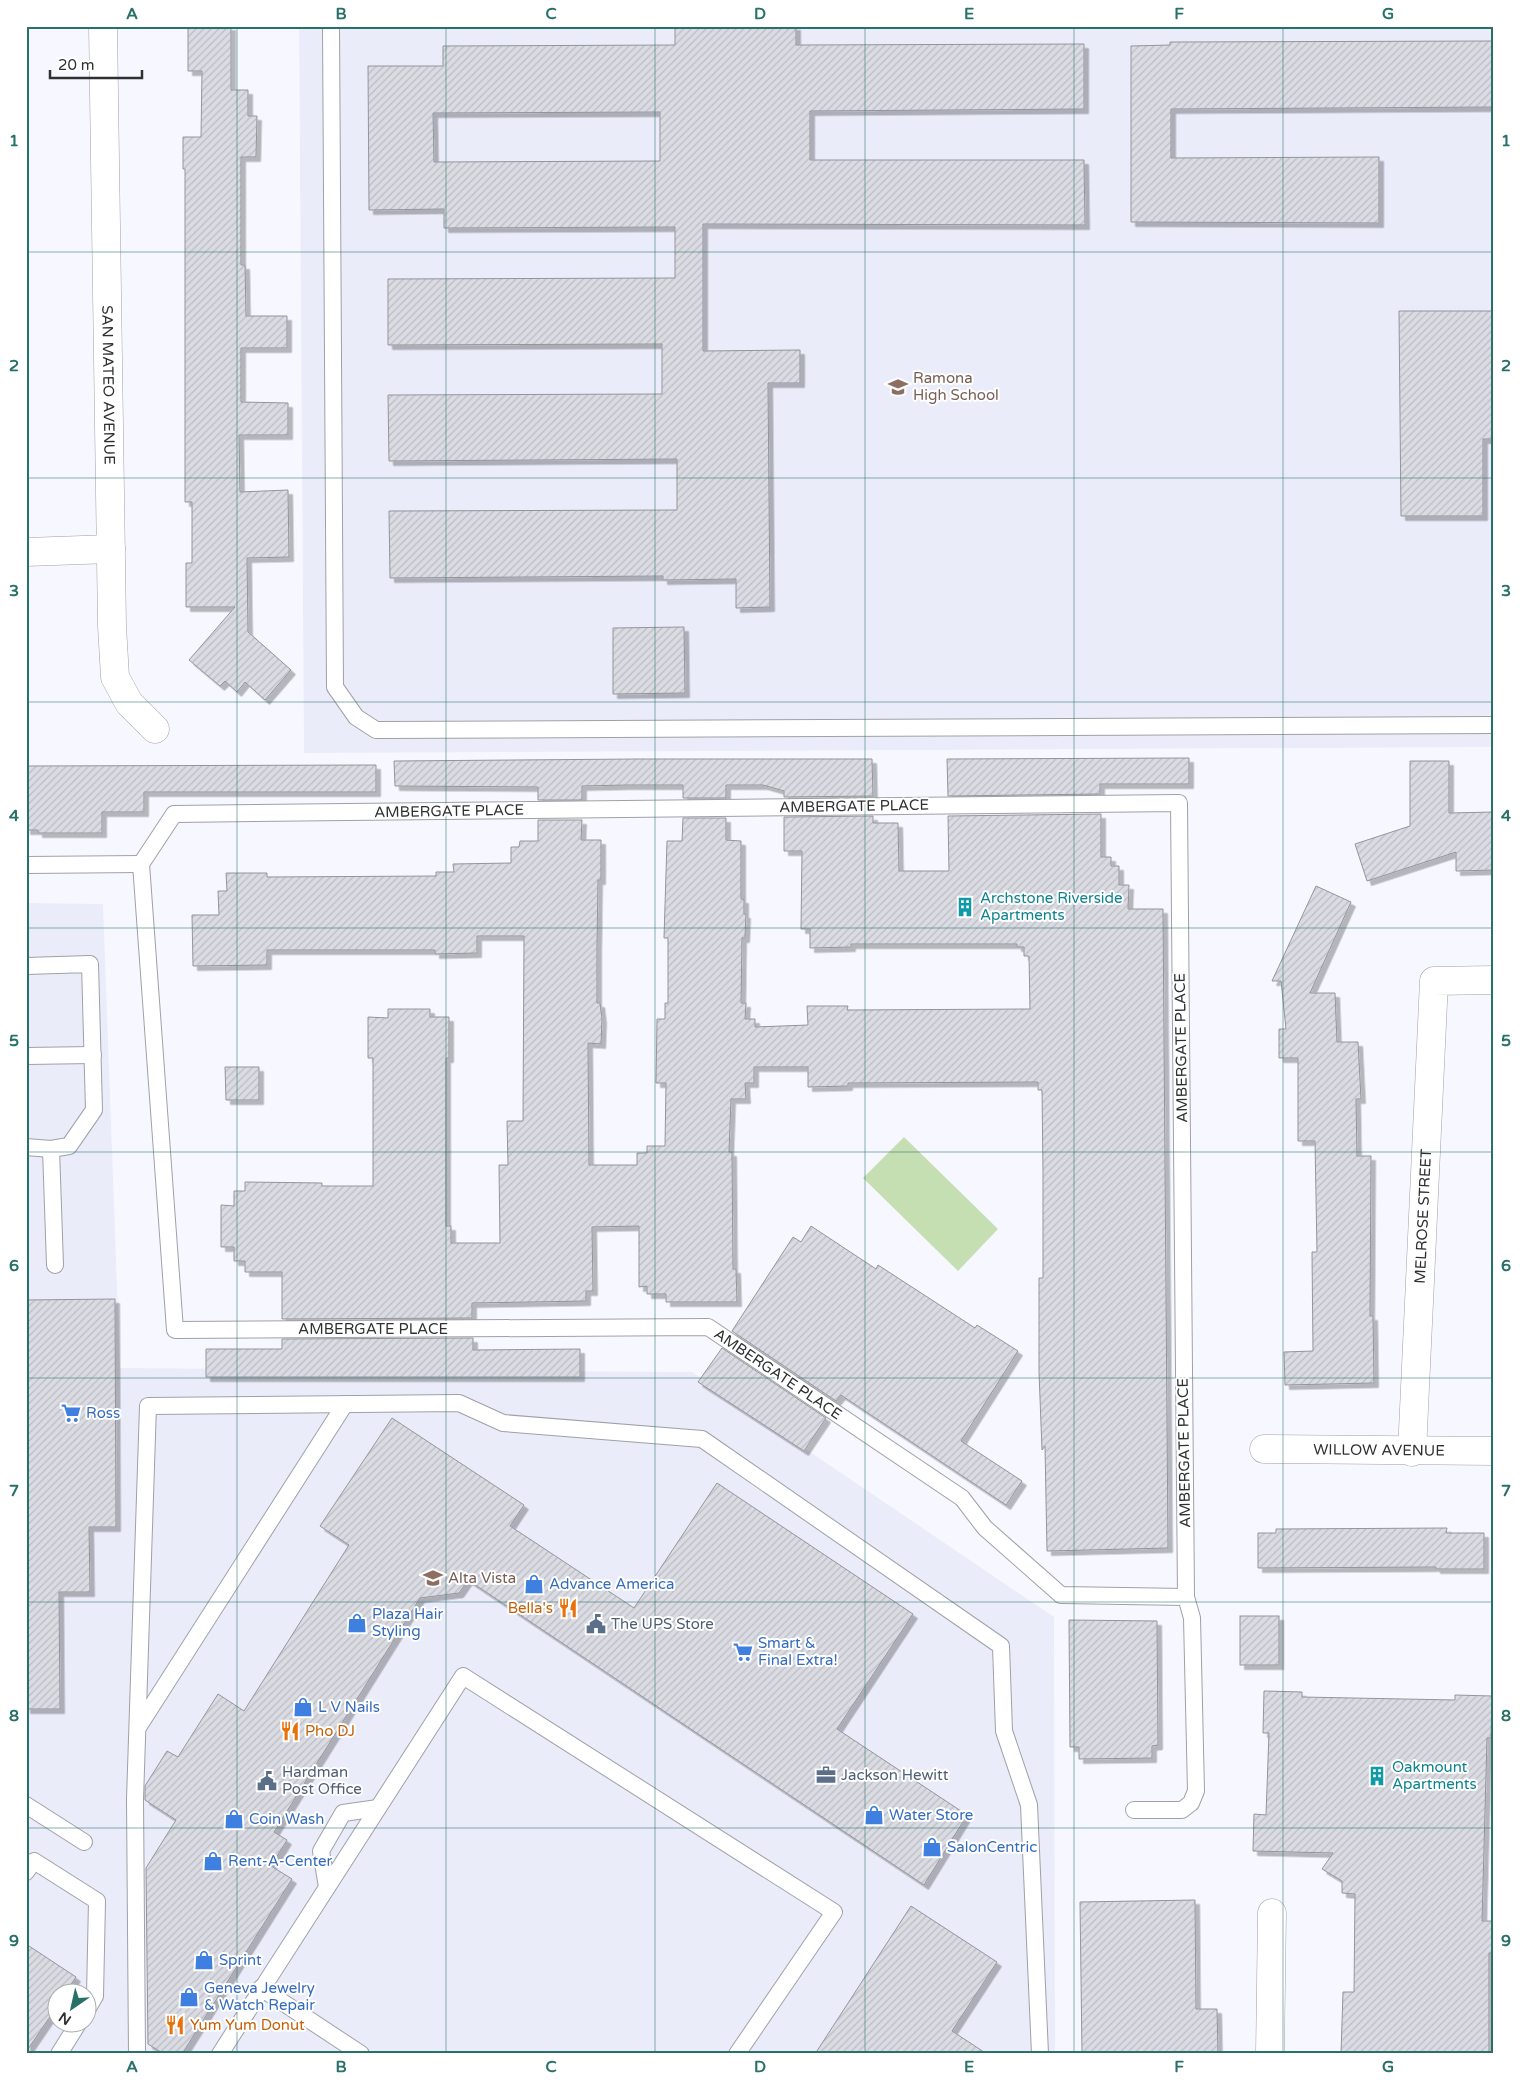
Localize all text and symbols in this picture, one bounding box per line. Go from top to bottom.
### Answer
text: A [126,4,138,24]
text: B [335,4,347,24]
text: C [545,4,557,24]
text: D [754,4,766,24]
text: E [964,4,974,24]
text: F [1174,4,1184,24]
text: G [1382,4,1394,24]
scale bar [50,48,142,80]
text: 20 m [58,56,95,74]
text: 1 [9,131,19,151]
text: 1 [1501,131,1511,151]
street label: SAN MATEO AVENUE [98,305,119,465]
text: 2 [9,356,19,376]
text: 2 [1501,356,1511,376]
place label: Ramona High School [913,369,999,404]
school or university icon: Ramona High School [887,376,909,398]
text: 3 [9,581,19,601]
text: 3 [1501,581,1511,601]
street label: AMBERGATE PLACE [779,796,929,816]
street label: AMBERGATE PLACE [374,801,524,821]
text: 4 [9,806,19,826]
text: 4 [1501,806,1511,826]
place label: Archstone Riverside Apartments [980,889,1123,924]
building icon: Archstone Riverside Apartments [954,896,976,918]
street label: AMBERGATE PLACE [1171,973,1191,1123]
text: 5 [9,1031,19,1051]
text: 5 [1501,1031,1511,1051]
street label: MELROSE STREET [1411,1148,1435,1284]
text: 6 [9,1256,19,1276]
text: 6 [1501,1256,1511,1276]
street label: AMBERGATE PLACE [298,1320,448,1338]
street label: AMBERGATE PLACE [711,1325,845,1423]
street label: AMBERGATE PLACE [1174,1378,1194,1528]
supermarket icon: Ross [60,1402,82,1424]
place label: Ross [86,1404,120,1422]
street label: WILLOW AVENUE [1313,1440,1445,1460]
text: 7 [9,1481,19,1501]
text: 7 [1501,1481,1511,1501]
school or university icon: Alta Vista [422,1567,444,1589]
place label: Alta Vista [448,1569,516,1587]
shop icon: Advance America [523,1573,545,1595]
place label: Advance America [549,1575,675,1593]
restaurant icon: Bella's [557,1597,579,1619]
place label: Bella's [508,1599,553,1617]
place label: Plaza Hair Styling [372,1605,443,1640]
shop icon: Plaza Hair Styling [346,1612,368,1634]
public building icon: The UPS Store [585,1613,607,1635]
place label: The UPS Store [611,1615,714,1633]
place label: Smart & Final Extra! [758,1634,838,1669]
supermarket icon: Smart & Final Extra! [732,1641,754,1663]
shop icon: L V Nails [292,1696,314,1718]
place label: L V Nails [318,1698,380,1716]
text: 8 [9,1706,19,1726]
text: 8 [1501,1706,1511,1726]
restaurant icon: Pho DJ [279,1720,301,1742]
place label: Pho DJ [305,1722,355,1740]
place label: Oakmount Apartments [1392,1758,1477,1793]
place label: Hardman Post Office [282,1763,362,1798]
office icon: Jackson Hewitt [815,1764,837,1786]
building icon: Oakmount Apartments [1366,1765,1388,1787]
place label: Jackson Hewitt [841,1766,949,1784]
public building icon: Hardman Post Office [256,1770,278,1792]
shop icon: Water Store [863,1804,885,1826]
place label: Water Store [889,1806,973,1824]
shop icon: Coin Wash [223,1808,245,1830]
place label: Coin Wash [249,1810,324,1828]
shop icon: SalonCentric [921,1836,943,1858]
place label: SalonCentric [947,1838,1037,1856]
shop icon: Rent-A-Center [202,1850,224,1872]
place label: Rent-A-Center [228,1852,333,1870]
text: 9 [9,1931,19,1951]
text: 9 [1501,1931,1511,1951]
shop icon: Sprint [193,1949,215,1971]
place label: Sprint [219,1951,262,1969]
place label: Geneva Jewelry & Watch Repair [204,1979,315,2014]
north arrow [48,1982,98,2032]
shop icon: Geneva Jewelry & Watch Repair [178,1986,200,2008]
text: N [56,2008,74,2029]
restaurant icon: Yum Yum Donut [164,2014,186,2036]
place label: Yum Yum Donut [190,2016,305,2034]
text: A [126,2057,138,2077]
text: B [335,2057,347,2077]
text: C [545,2057,557,2077]
text: D [754,2057,766,2077]
text: E [964,2057,974,2077]
text: F [1174,2057,1184,2077]
text: G [1382,2057,1394,2077]

